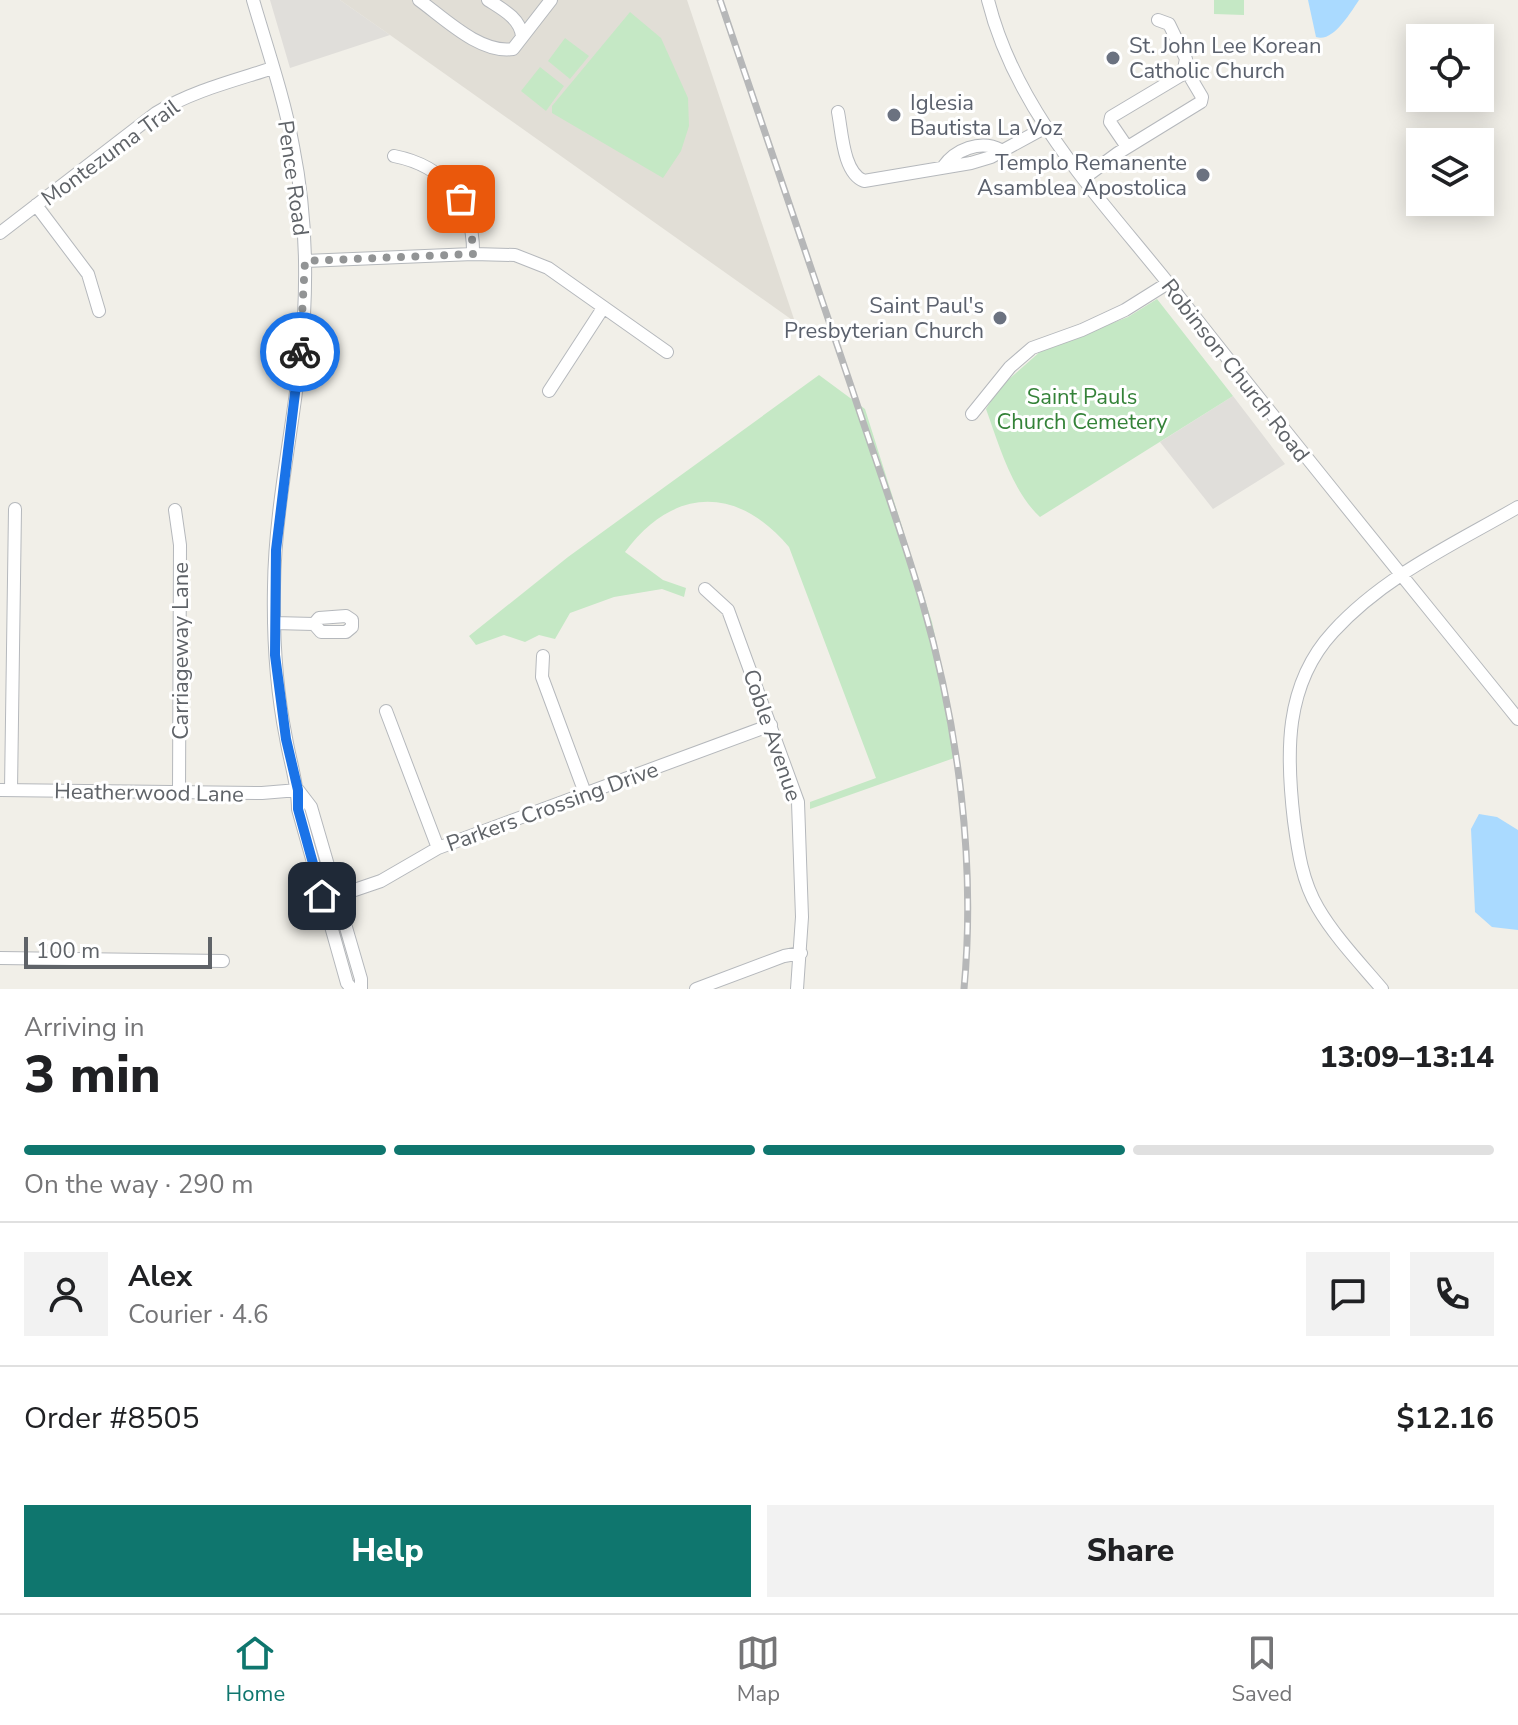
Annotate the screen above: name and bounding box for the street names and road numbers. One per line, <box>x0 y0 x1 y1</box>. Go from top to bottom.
street label: Montezuma Trail <box>35 92 186 213</box>
street label: Pence Road <box>270 119 316 238</box>
street label: Robinson Church Road <box>1154 273 1316 469</box>
street label: Carriageway Lane <box>166 562 196 740</box>
street label: Coble Avenue <box>735 665 809 805</box>
street label: Parkers Crossing Drive <box>442 755 663 859</box>
street label: Heatherwood Lane <box>54 776 244 810</box>

